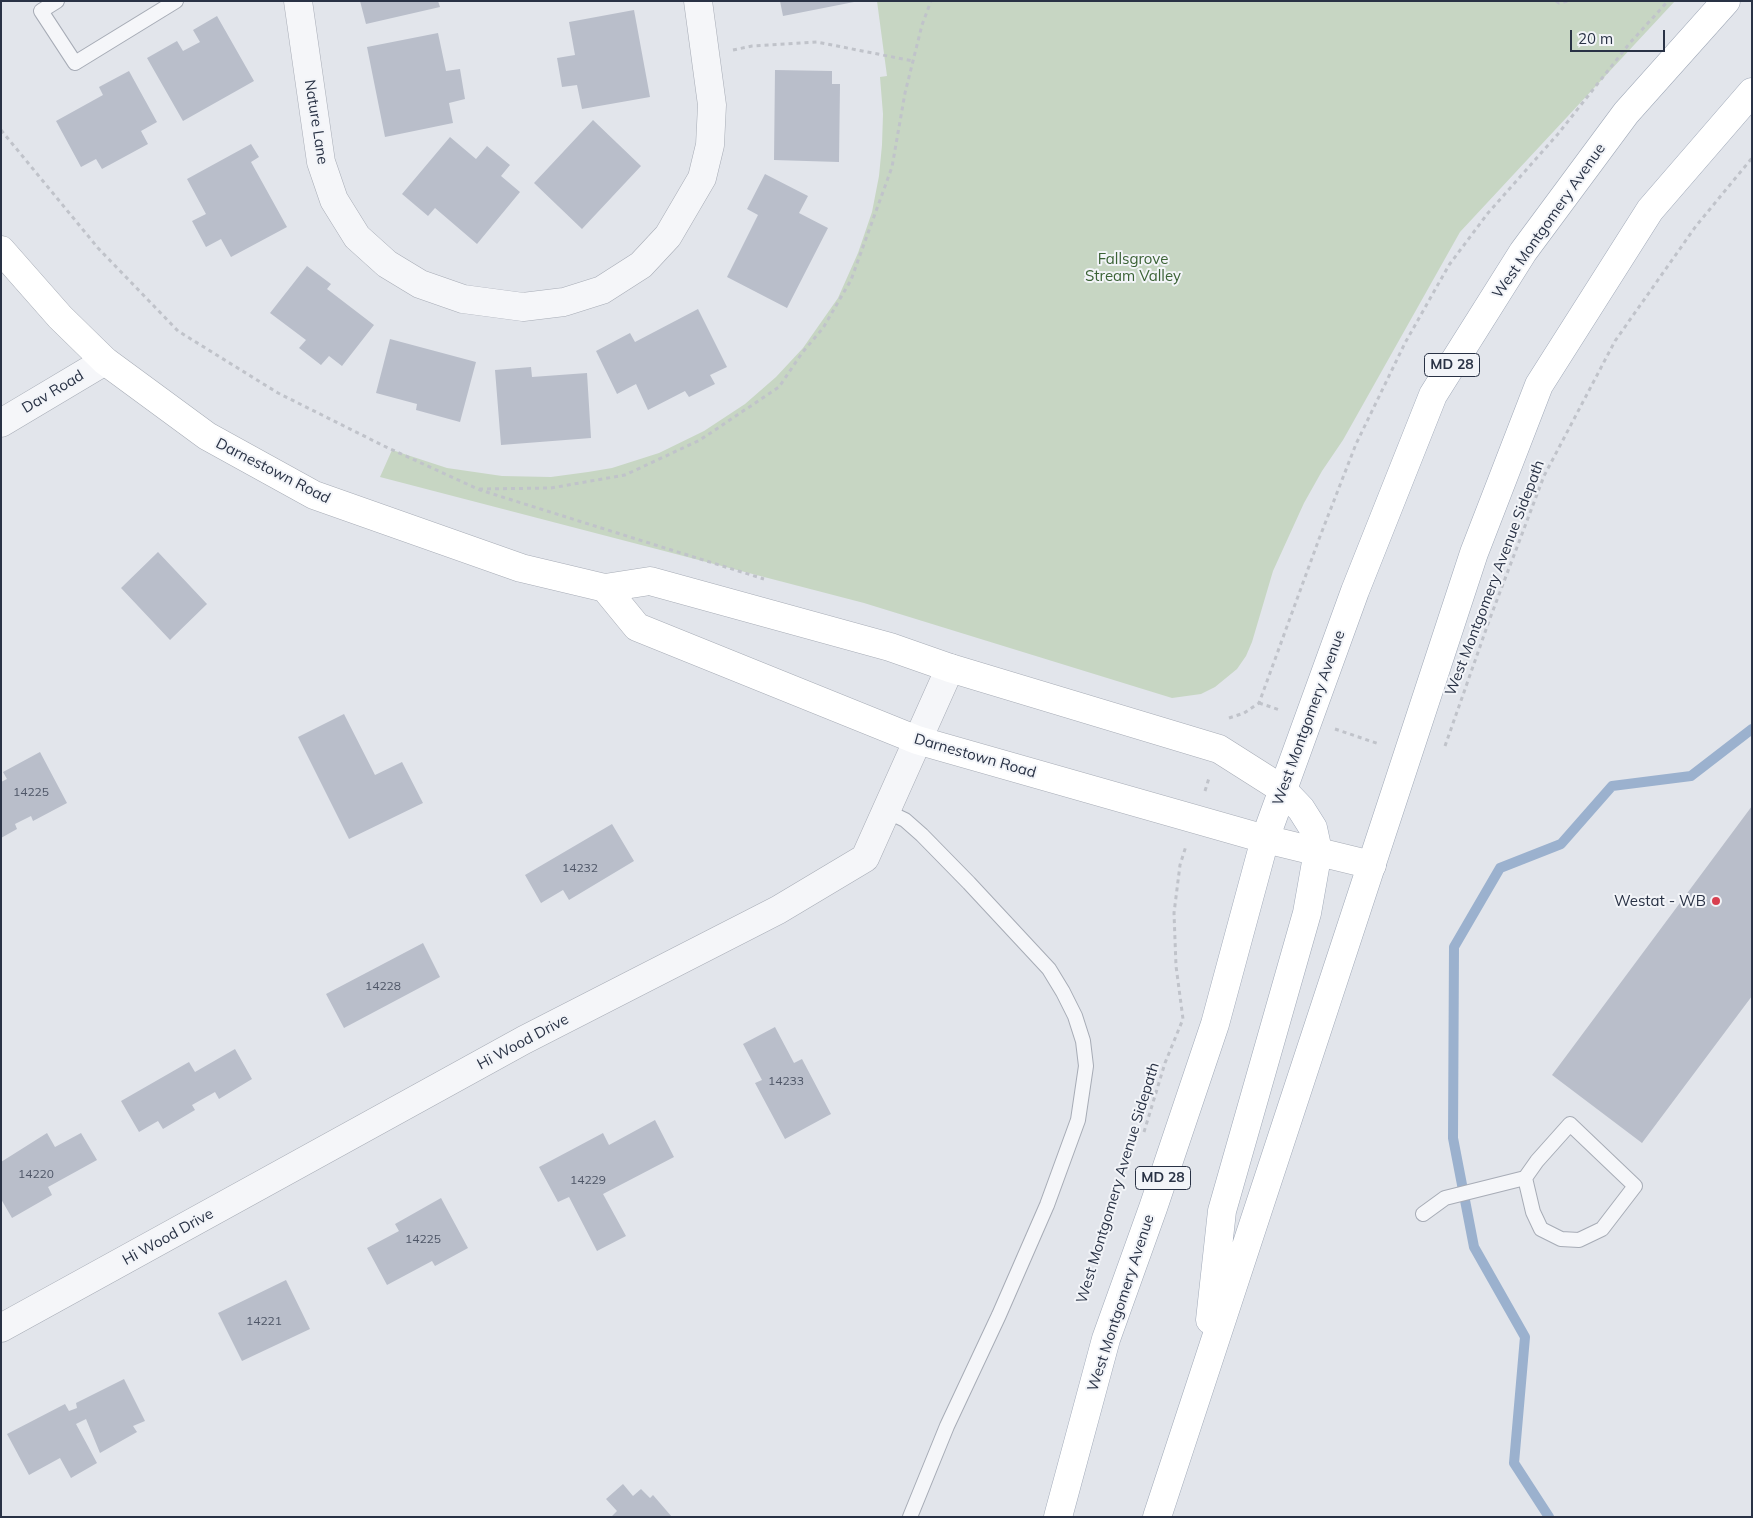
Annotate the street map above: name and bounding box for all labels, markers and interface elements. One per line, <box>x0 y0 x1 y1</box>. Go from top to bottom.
scale bar <box>1573 20 1668 52</box>
text: 20 m <box>1578 29 1613 48</box>
street label: Nature Lane <box>300 78 332 166</box>
street label: West Montgomery Avenue <box>1489 140 1609 302</box>
park label: Fallsgrove Stream Valley <box>1085 250 1181 285</box>
road number: MD 28 <box>1424 354 1480 376</box>
street label: Dav Road <box>19 367 87 417</box>
street label: Darnestown Road <box>213 434 333 508</box>
street label: West Montgomery Avenue Sidepath <box>1442 458 1548 698</box>
street label: West Montgomery Avenue <box>1269 628 1349 808</box>
street label: Darnestown Road <box>912 730 1038 782</box>
house number: 14225 <box>13 785 49 799</box>
house number: 14232 <box>562 861 598 875</box>
place label: Westat - WB <box>1614 892 1706 910</box>
marker: Westat - WB <box>1710 895 1722 907</box>
house number: 14228 <box>365 979 401 993</box>
street label: Hi Wood Drive <box>474 1010 572 1074</box>
street label: West Montgomery Avenue Sidepath <box>1073 1060 1163 1306</box>
house number: 14233 <box>768 1074 804 1088</box>
road number: MD 28 <box>1136 1166 1190 1190</box>
house number: 14220 <box>18 1167 54 1181</box>
house number: 14229 <box>570 1173 606 1187</box>
street label: Hi Wood Drive <box>119 1205 217 1269</box>
street label: West Montgomery Avenue <box>1084 1212 1158 1394</box>
house number: 14225 <box>405 1232 441 1246</box>
house number: 14221 <box>246 1314 282 1328</box>

